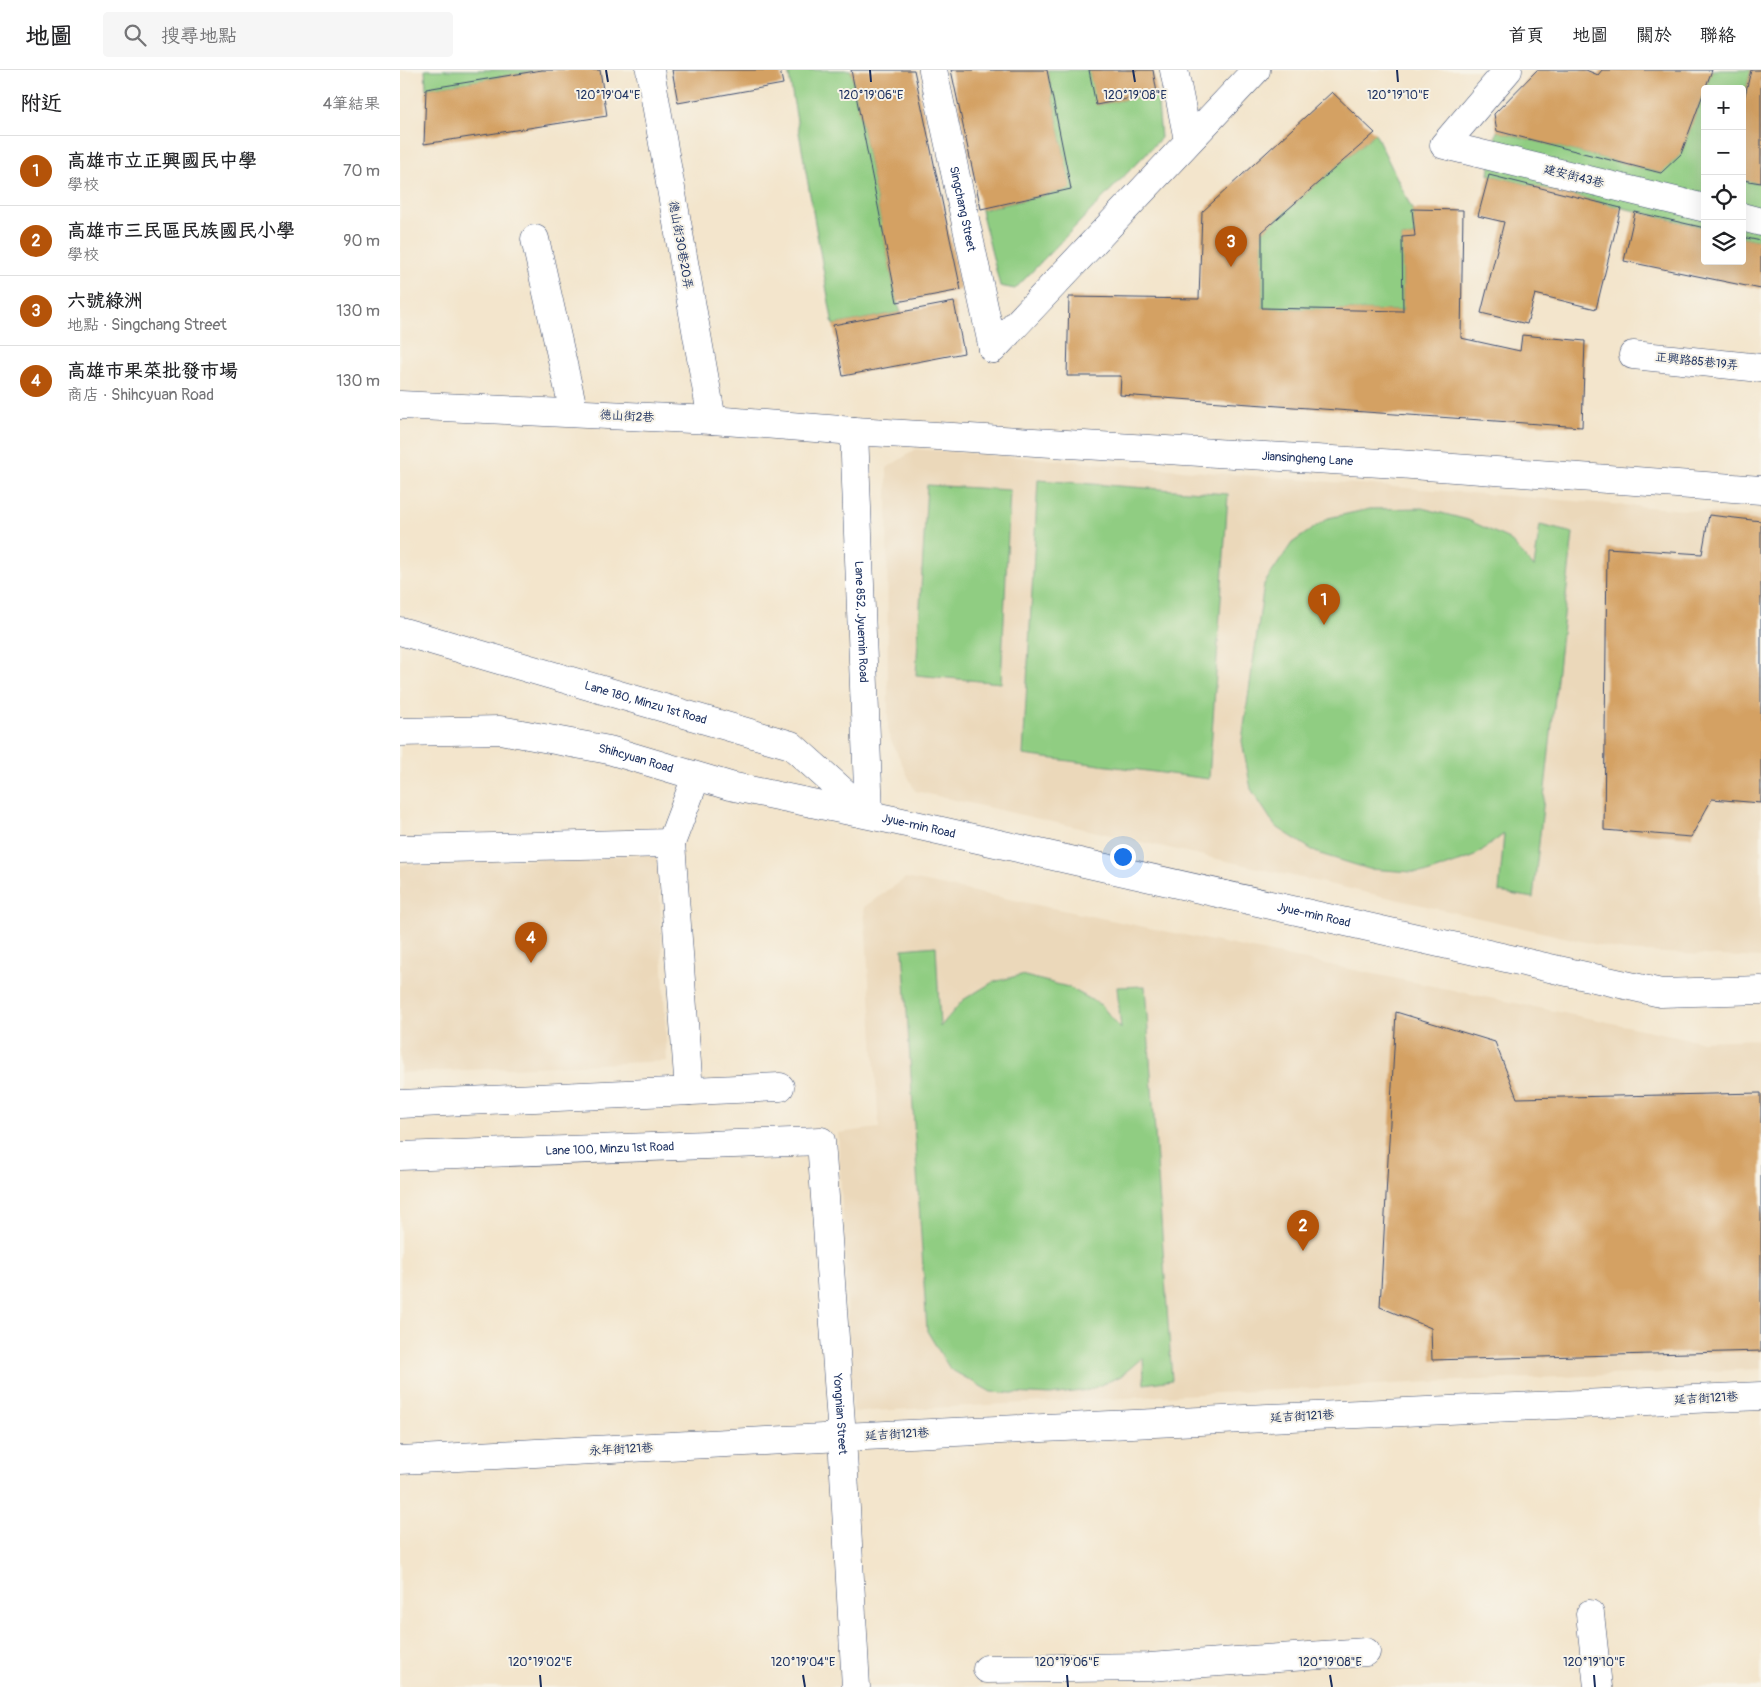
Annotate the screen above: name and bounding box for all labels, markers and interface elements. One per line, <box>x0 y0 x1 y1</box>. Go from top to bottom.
search box <box>103 12 453 57</box>
icon: search <box>121 21 149 49</box>
text: 地圖 <box>25 22 73 51</box>
text: 搜尋地點 <box>161 24 237 48</box>
text: 首頁 <box>1508 24 1544 47</box>
text: 地圖 <box>1572 24 1608 47</box>
text: 關於 <box>1636 24 1672 47</box>
text: 聯絡 <box>1700 24 1736 47</box>
map controls <box>1701 85 1746 265</box>
button: + <box>1701 85 1746 130</box>
text: 120°19'04"E <box>576 88 640 103</box>
text: 120°19'06"E <box>839 88 903 103</box>
text: 120°19'08"E <box>1103 88 1167 103</box>
text: 120°19'10"E <box>1367 88 1429 103</box>
text: 附近 <box>20 90 62 117</box>
text: 4筆結果 <box>323 94 380 114</box>
button: − <box>1701 130 1746 175</box>
text: 高雄市立正興國民中學 <box>67 149 257 173</box>
text: 1 <box>33 161 39 181</box>
text: 70 m <box>343 161 380 181</box>
street label: 建安街43巷 <box>1542 162 1606 191</box>
street label: Singchang Street <box>946 165 979 253</box>
text: 學校 <box>67 175 99 195</box>
button: locate <box>1701 175 1746 220</box>
street label: 德山街30巷20弄 <box>665 200 696 291</box>
text: 高雄市三民區民族國民小學 <box>67 219 295 243</box>
button: layers <box>1701 220 1746 265</box>
pin: 3 <box>1215 226 1247 267</box>
text: 2 <box>32 231 40 251</box>
text: 90 m <box>343 231 380 251</box>
text: 學校 <box>67 245 99 265</box>
text: 六號綠洲 <box>67 289 143 313</box>
text: 3 <box>32 301 40 321</box>
text: 130 m <box>336 301 380 321</box>
text: 地點 · Singchang Street <box>67 315 227 335</box>
street label: 正興路85巷19弄 <box>1655 350 1739 373</box>
text: 高雄市果菜批發市場 <box>67 359 238 383</box>
text: 4 <box>31 371 41 391</box>
text: 130 m <box>336 371 380 391</box>
text: 商店 · Shihcyuan Road <box>67 385 214 405</box>
street label: 德山街2巷 <box>599 408 655 425</box>
street label: Jiansingheng Lane <box>1261 449 1354 469</box>
street label: Lane 852, Jyuemin Road <box>851 561 871 683</box>
pin: 1 <box>1308 584 1340 625</box>
street label: Lane 180, Minzu 1st Road <box>583 678 709 728</box>
street label: Shihcyuan Road <box>597 741 675 777</box>
street label: Jyue-min Road <box>881 811 957 842</box>
your location <box>1110 844 1136 870</box>
street label: Jyue-min Road <box>1276 900 1352 931</box>
pin: 4 <box>515 922 547 963</box>
street label: Lane 100, Minzu 1st Road <box>545 1139 675 1159</box>
pin: 2 <box>1287 1210 1319 1251</box>
street label: Yongnian Street <box>829 1372 850 1455</box>
street label: 延吉街121巷 <box>1674 1389 1738 1408</box>
street label: 延吉街121巷 <box>1270 1407 1334 1426</box>
street label: 延吉街121巷 <box>865 1425 929 1444</box>
street label: 永年街121巷 <box>589 1440 653 1459</box>
text: 120°19'02"E <box>508 1655 572 1670</box>
text: 120°19'04"E <box>771 1655 835 1670</box>
text: 120°19'06"E <box>1035 1655 1099 1670</box>
text: 120°19'08"E <box>1298 1655 1362 1670</box>
text: 120°19'10"E <box>1563 1655 1625 1670</box>

